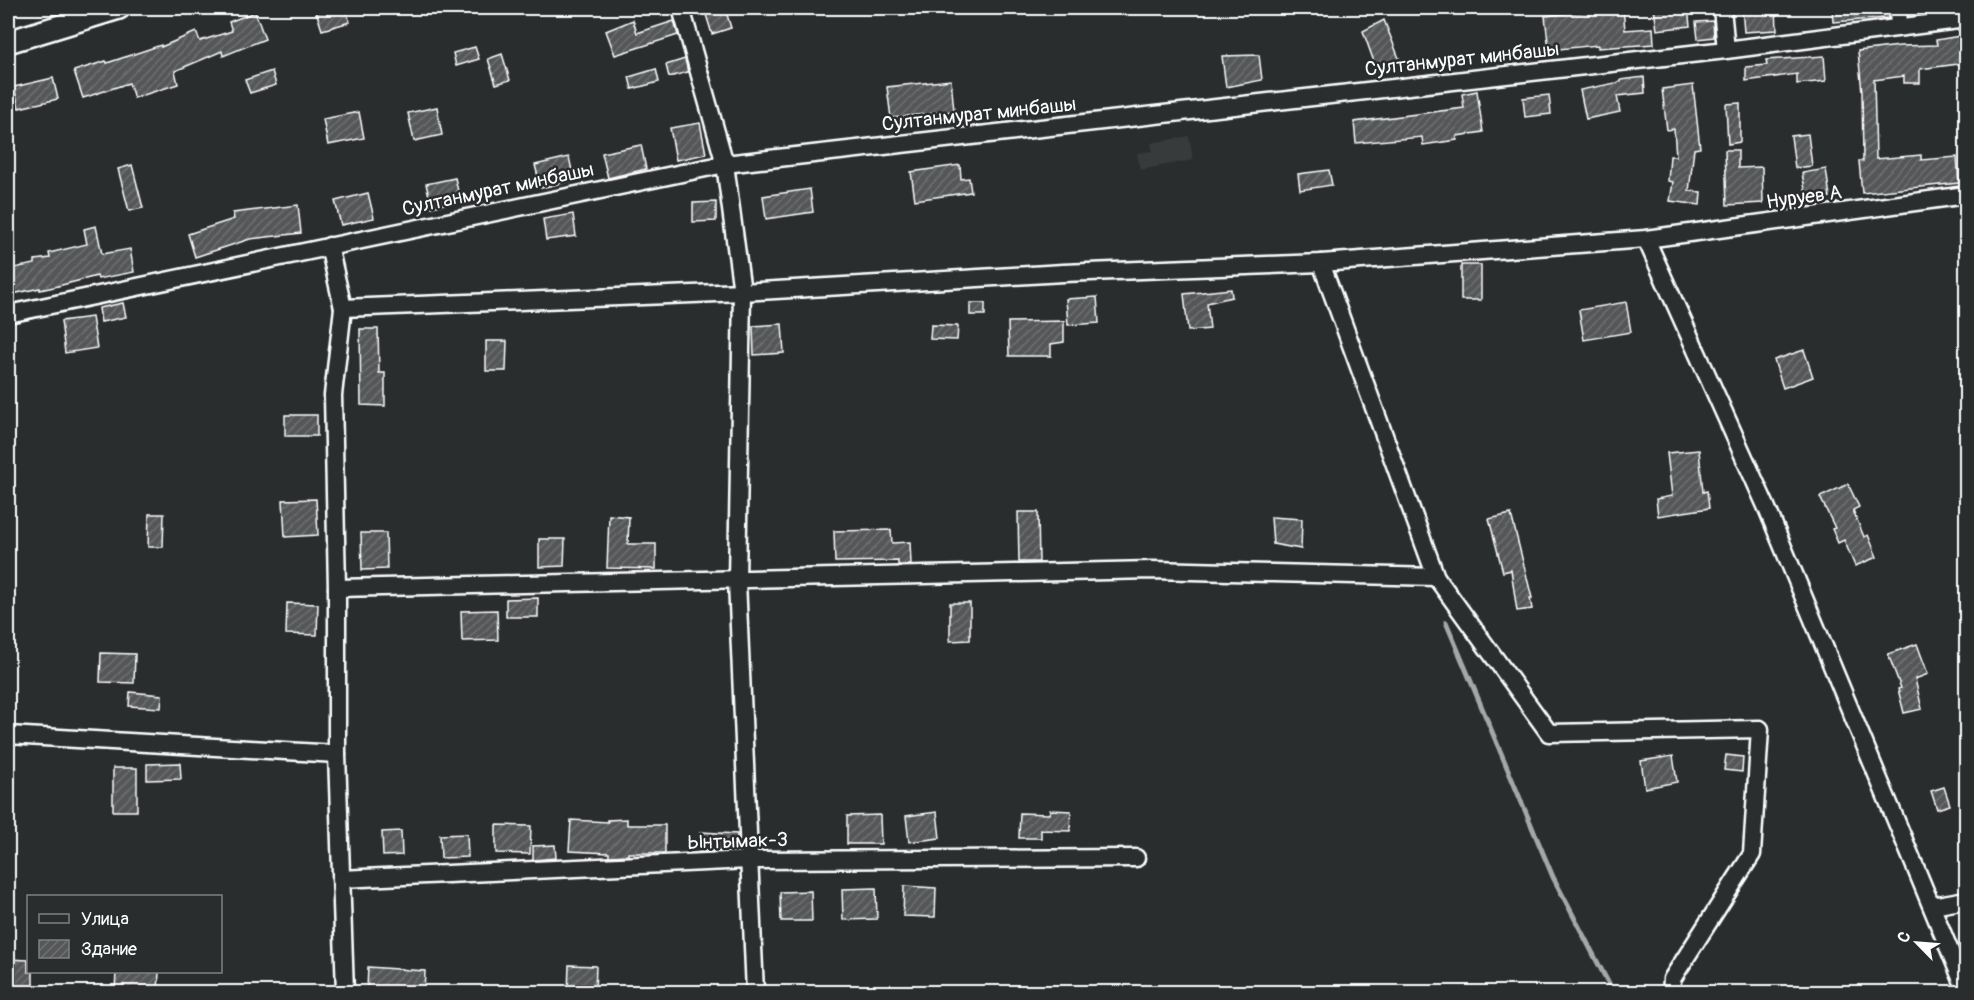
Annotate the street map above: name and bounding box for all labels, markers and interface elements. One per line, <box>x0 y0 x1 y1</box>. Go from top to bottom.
street label: Султанмурат минбашы <box>1364 36 1560 82</box>
street label: Султанмурат минбашы <box>881 91 1077 137</box>
street label: Султанмурат минбашы <box>400 156 596 222</box>
street label: Нуруев А <box>1765 179 1843 215</box>
street label: Ынтымак-3 <box>688 827 788 855</box>
legend <box>27 895 222 973</box>
text: Улица <box>81 908 129 931</box>
north arrow <box>1887 913 1947 973</box>
text: С <box>1893 928 1916 946</box>
text: Здание <box>81 938 137 961</box>

